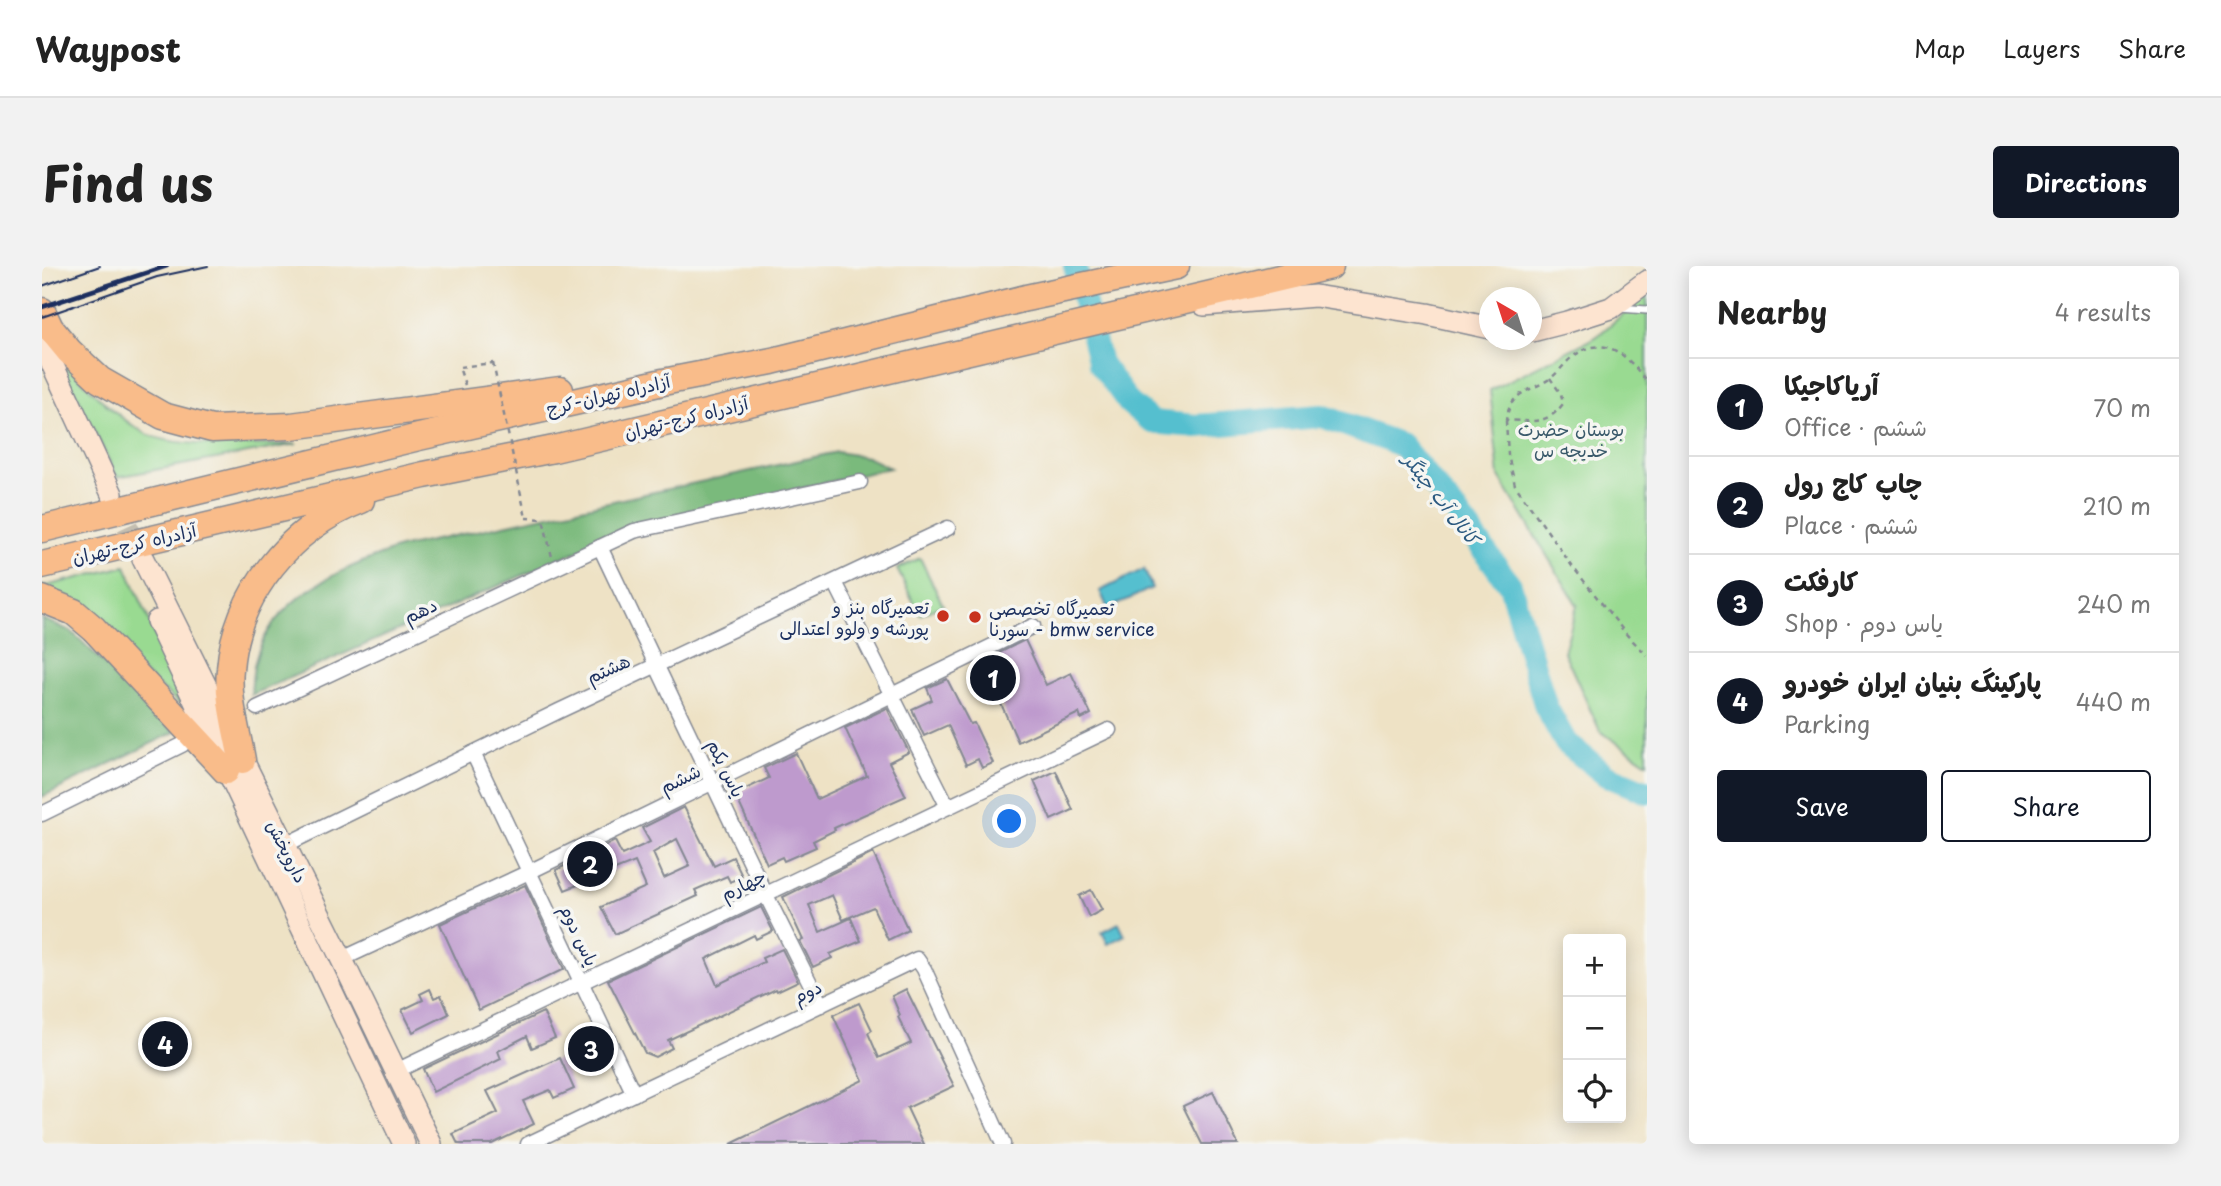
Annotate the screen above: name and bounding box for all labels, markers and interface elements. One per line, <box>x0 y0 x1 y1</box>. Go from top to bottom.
text: Waypost <box>35 23 181 73</box>
text: Map <box>1914 30 1965 66</box>
text: Layers <box>2003 30 2080 66</box>
text: Share <box>2118 30 2186 66</box>
text: Find us <box>42 145 213 219</box>
button: Directions <box>1993 146 2179 218</box>
north arrow <box>1479 287 1542 350</box>
text: Nearby <box>1717 289 1827 334</box>
text: 4 results <box>2055 294 2151 329</box>
text: آریاکاجیکا <box>1784 365 1879 404</box>
street label: آزادراه تهران-کرج <box>543 366 674 421</box>
street label: آزادراه کرج-تهران <box>621 388 752 445</box>
text: 1 <box>1735 390 1746 425</box>
text: 70 m <box>2093 390 2151 425</box>
text: Office · ششم <box>1784 409 1927 444</box>
park label: بوستان حضرت خدیجه س <box>1518 415 1624 463</box>
water label: کانال آب چیتگر <box>1396 445 1489 553</box>
text: چاپ کاج رول <box>1784 463 1922 502</box>
text: 2 <box>1732 488 1748 523</box>
text: 210 m <box>2083 488 2151 523</box>
text: Place · ششم <box>1784 507 1918 542</box>
street label: آزادراه کرج-تهران <box>69 515 200 570</box>
text: کارفکت <box>1784 561 1858 600</box>
text: 3 <box>1732 586 1748 621</box>
text: 240 m <box>2077 586 2151 621</box>
street label: دهم <box>399 591 442 631</box>
place label: تعمیرگاه بنز و پورشه و ولوو اعتدالی <box>779 593 930 641</box>
place label: تعمیرگاه تخصصی سورنا - bmw service <box>989 594 1155 642</box>
text: Shop · یاس دوم <box>1784 605 1943 640</box>
marker: تعمیرگاه بنز و پورشه و ولوو اعتدالی <box>935 608 951 624</box>
marker: تعمیرگاه تخصصی سورنا - bmw service <box>967 609 983 625</box>
street label: هشتم <box>582 646 635 691</box>
pin: 1 <box>970 652 1016 704</box>
text: پارکینگ بنیان ایران خودرو <box>1784 662 2041 701</box>
text: 4 <box>1732 684 1748 719</box>
text: 440 m <box>2076 684 2151 719</box>
text: Parking <box>1784 706 1870 741</box>
street label: یاس یکم <box>700 734 753 803</box>
street label: ششم <box>655 757 706 801</box>
button: Save <box>1717 770 1927 842</box>
button: Share <box>1941 770 2151 842</box>
your location <box>992 804 1026 838</box>
street label: داروپخش <box>261 815 315 887</box>
pin: 2 <box>567 838 613 890</box>
street label: چهارم <box>716 861 771 908</box>
street label: یاس دوم <box>552 900 606 971</box>
map controls <box>1563 934 1626 1123</box>
button: + <box>1563 934 1626 997</box>
street label: دوم <box>788 972 827 1011</box>
button: − <box>1563 997 1626 1060</box>
pin: 4 <box>142 1018 188 1070</box>
pin: 3 <box>568 1023 614 1075</box>
button: locate <box>1563 1060 1626 1123</box>

